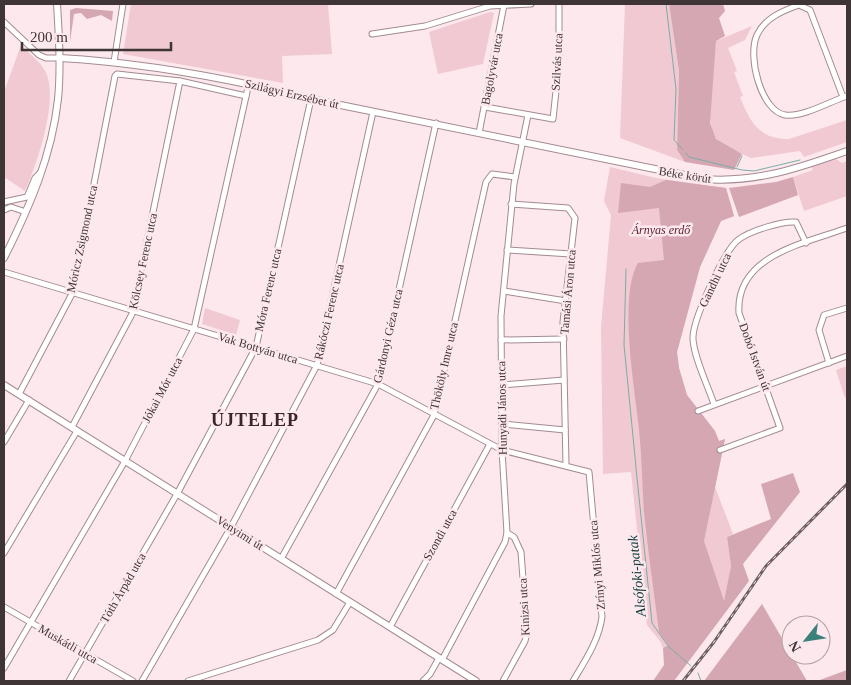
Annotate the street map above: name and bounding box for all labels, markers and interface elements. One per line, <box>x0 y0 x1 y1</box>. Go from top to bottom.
scale bar <box>22 20 171 52</box>
text: 200 m <box>30 29 68 45</box>
street label: Bagolyvár utca <box>478 31 506 106</box>
street label: Szilvás utca <box>549 32 566 91</box>
street label: Szilágyi Erzsébet út <box>244 76 341 112</box>
street label: Béke körút <box>658 164 713 186</box>
street label: Móricz Zsigmond utca <box>64 183 100 294</box>
street label: Kölcsey Ferenc utca <box>126 211 160 310</box>
park label: Árnyas erdő <box>631 223 691 237</box>
street label: Móra Ferenc utca <box>252 247 284 333</box>
street label: Tamási Áron utca <box>557 248 579 335</box>
street label: Gandhi utca <box>696 250 734 309</box>
street label: Rákóczi Ferenc utca <box>311 262 347 361</box>
street label: Gárdonyi Géza utca <box>370 287 406 384</box>
street label: Thököly Imre utca <box>427 320 461 411</box>
street label: Dobó István út <box>736 321 774 394</box>
street label: Vak Bottyán utca <box>216 329 300 367</box>
street label: Jókai Mór utca <box>139 354 185 425</box>
street label: Hunyadi János utca <box>494 360 510 455</box>
district label: ÚJTELEP <box>211 409 299 430</box>
street label: Szondi utca <box>420 506 460 563</box>
street label: Venyimi út <box>214 513 267 553</box>
street label: Zrínyi Miklós utca <box>586 519 608 610</box>
water label: Alsófoki-patak <box>625 534 649 618</box>
street label: Tóth Árpád utca <box>97 550 149 626</box>
street label: Kinizsi utca <box>515 577 532 636</box>
north arrow <box>781 615 831 665</box>
street label: Muskátli utca <box>36 622 101 667</box>
text: N <box>786 638 804 654</box>

